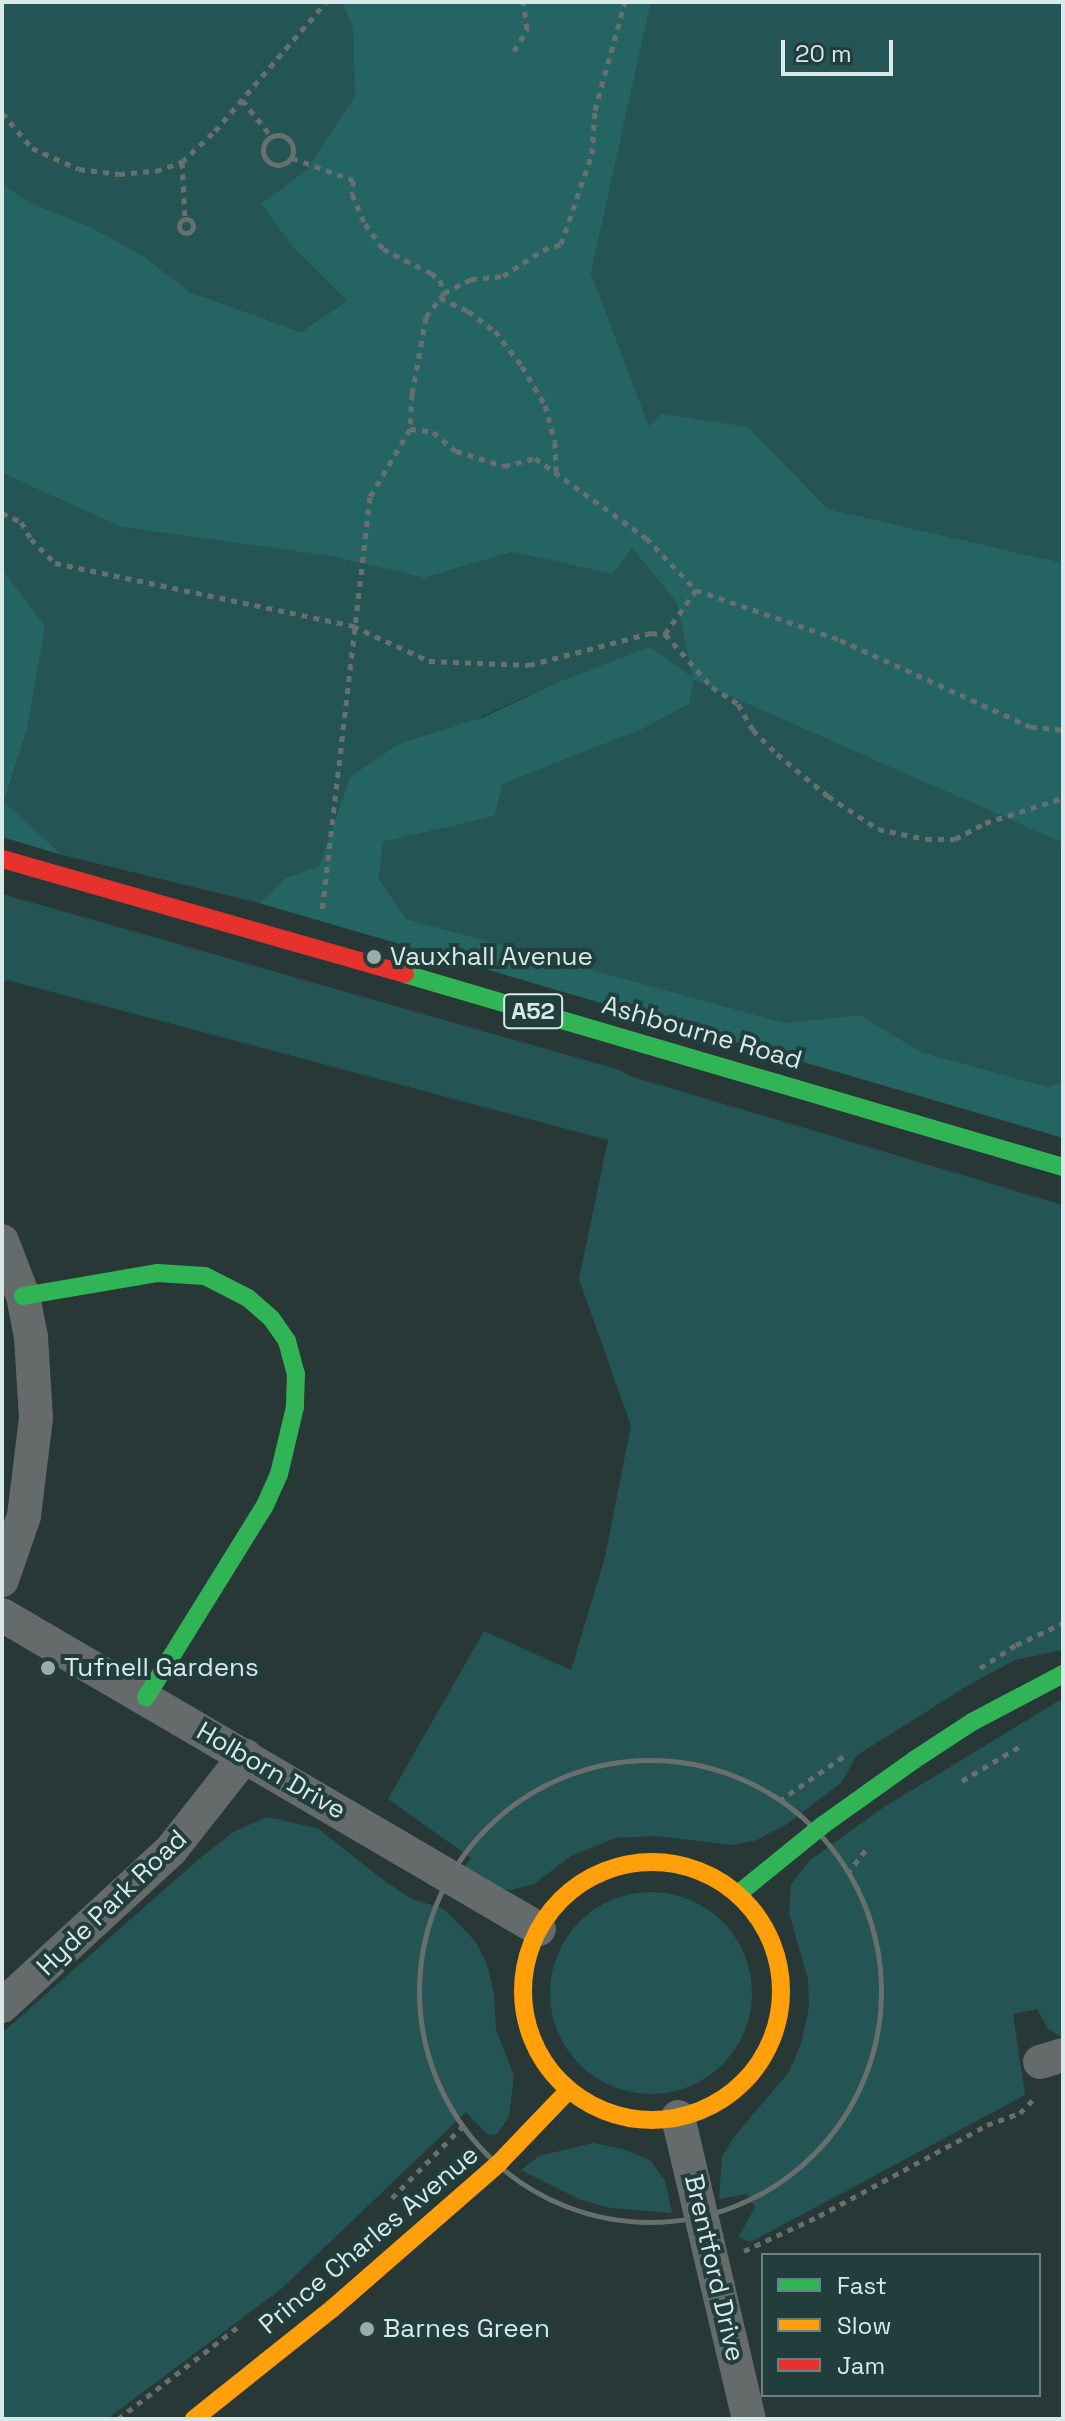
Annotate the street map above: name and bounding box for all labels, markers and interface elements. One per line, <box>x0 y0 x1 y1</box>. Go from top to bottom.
scale bar <box>785 24 897 74</box>
text: 20 m <box>795 38 852 69</box>
place label: Vauxhall Avenue <box>390 941 593 973</box>
marker: Vauxhall Avenue <box>365 948 383 966</box>
street label: Ashbourne Road <box>599 990 805 1076</box>
road number: A52 <box>503 991 563 1031</box>
place label: Tufnell Gardens <box>64 1652 259 1684</box>
marker: Tufnell Gardens <box>39 1659 57 1677</box>
street label: Holborn Drive <box>191 1716 351 1826</box>
street label: Hyde Park Road <box>31 1824 193 1982</box>
street label: Prince Charles Avenue <box>253 2139 485 2341</box>
street label: Brentford Drive <box>677 2172 751 2364</box>
legend <box>761 2253 1041 2397</box>
text: Fast <box>837 2270 887 2301</box>
text: Slow <box>837 2310 891 2341</box>
place label: Barnes Green <box>383 2313 550 2345</box>
marker: Barnes Green <box>358 2320 376 2338</box>
text: Jam <box>837 2350 885 2381</box>

